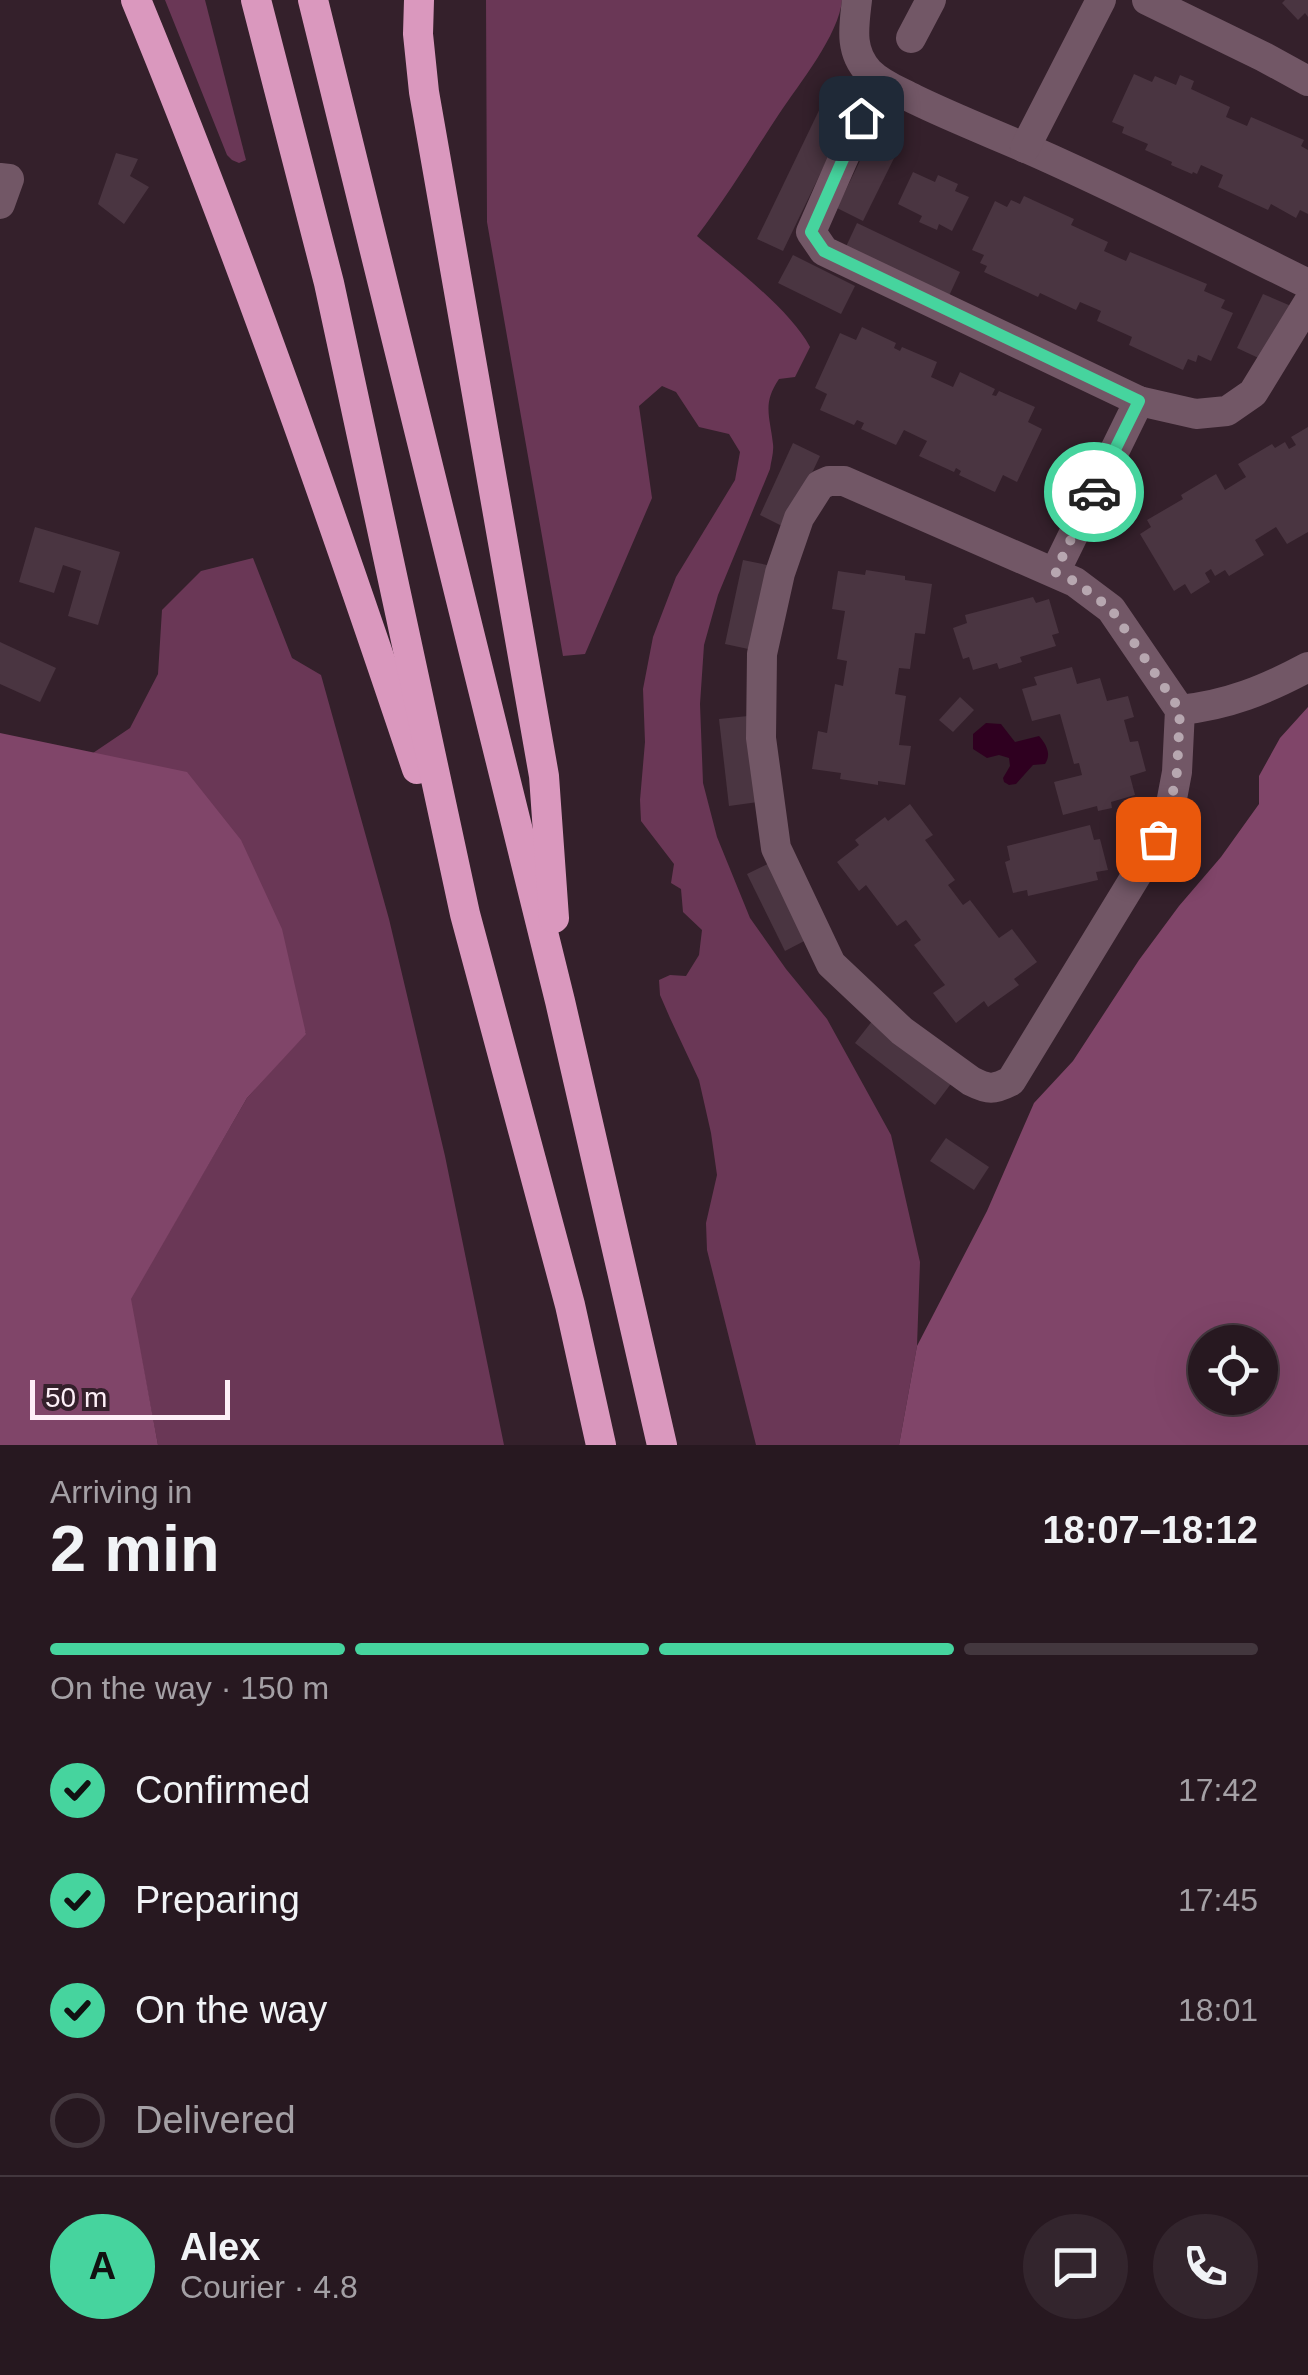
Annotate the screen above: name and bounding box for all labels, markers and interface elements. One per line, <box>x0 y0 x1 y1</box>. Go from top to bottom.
pin <box>819 76 904 161</box>
icon: home <box>834 91 889 146</box>
courier <box>1044 442 1144 542</box>
icon: car <box>1067 465 1122 520</box>
pin <box>1116 797 1201 882</box>
icon: bag <box>1131 812 1186 867</box>
map controls <box>1188 1325 1278 1415</box>
button: locate <box>1188 1325 1278 1415</box>
scale bar <box>30 1375 230 1420</box>
text: 50 m <box>45 1382 107 1413</box>
text: Arriving in <box>50 1474 192 1510</box>
text: 18:07–18:12 <box>1042 1509 1258 1551</box>
text: 2 min <box>50 1512 220 1585</box>
text: On the way · 150 m <box>50 1670 329 1706</box>
icon: check <box>50 1763 105 1818</box>
text: Confirmed <box>135 1769 310 1811</box>
text: 17:42 <box>1178 1772 1258 1808</box>
icon: check <box>50 1873 105 1928</box>
text: Preparing <box>135 1879 300 1921</box>
text: 17:45 <box>1178 1882 1258 1918</box>
icon: check <box>50 1983 105 2038</box>
text: On the way <box>135 1989 327 2031</box>
text: 18:01 <box>1178 1992 1258 2028</box>
text: Delivered <box>135 2099 296 2141</box>
button: chat <box>1023 2214 1128 2319</box>
button: phone <box>1153 2214 1258 2319</box>
text: Alex <box>180 2226 260 2268</box>
text: A <box>89 2245 116 2287</box>
text: Courier · 4.8 <box>180 2269 358 2305</box>

